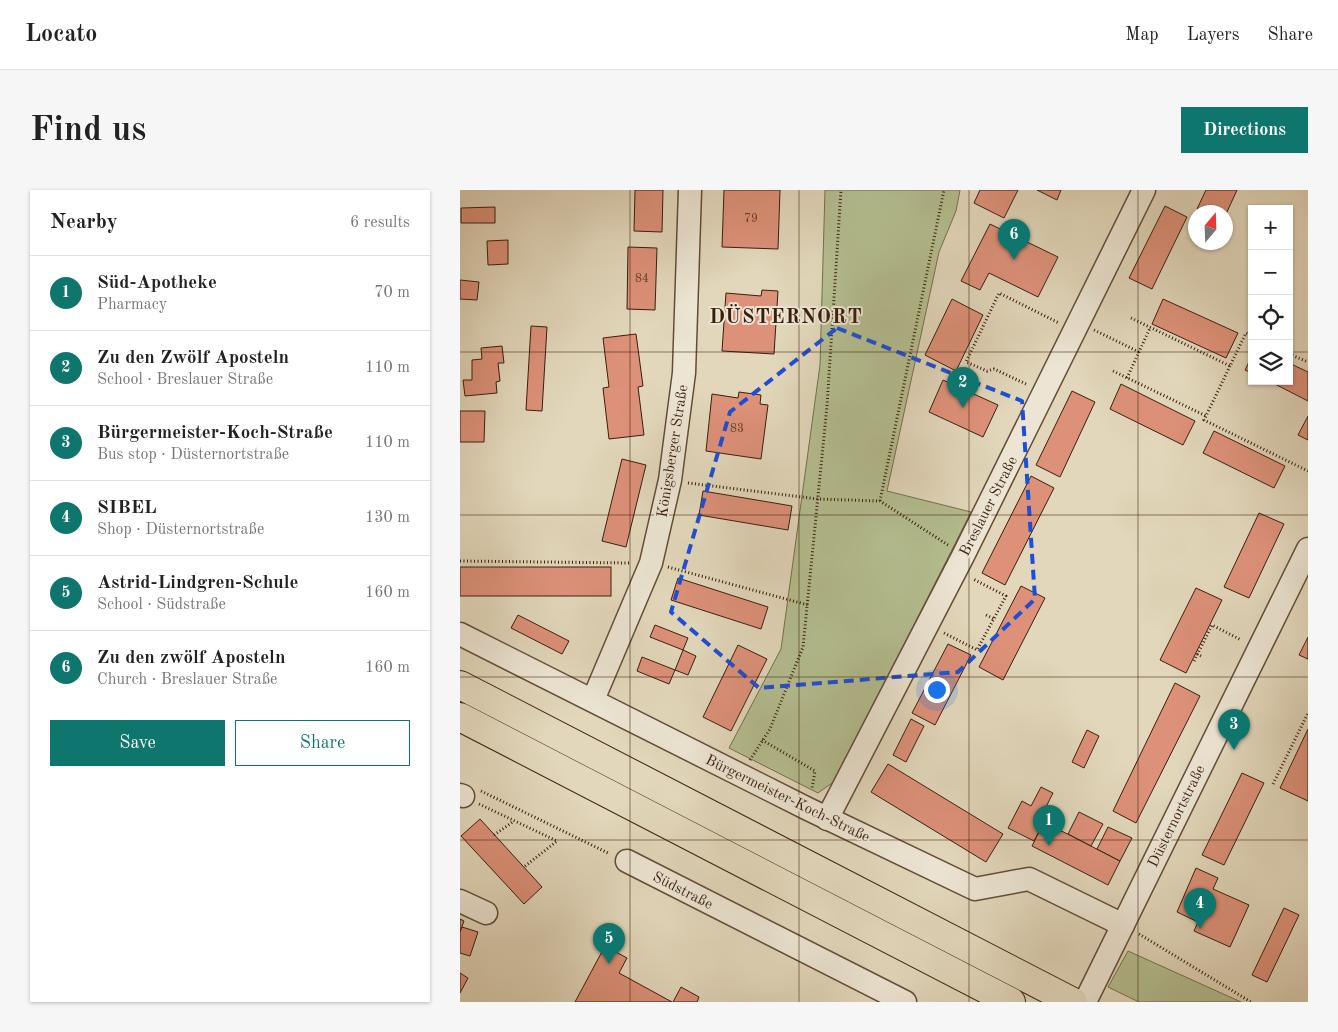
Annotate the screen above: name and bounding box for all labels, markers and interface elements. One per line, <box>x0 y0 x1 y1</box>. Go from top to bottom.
text: Locato <box>25 23 97 47</box>
text: Map <box>1125 26 1159 44</box>
text: Layers <box>1187 26 1239 44</box>
text: Share <box>1267 26 1313 44</box>
button: Directions <box>1181 107 1308 153</box>
text: Find us <box>30 113 146 148</box>
north arrow <box>1188 205 1233 250</box>
map controls <box>1248 205 1293 385</box>
button: + <box>1248 205 1293 250</box>
text: Nearby <box>50 212 118 233</box>
house number: 79 <box>744 213 758 225</box>
text: 6 results <box>350 215 410 231</box>
pin: 6 <box>998 219 1030 260</box>
button: − <box>1248 250 1293 295</box>
house number: 84 <box>635 273 649 285</box>
text: Süd-Apotheke <box>97 274 217 293</box>
text: 1 <box>61 285 71 301</box>
text: 70 m <box>374 285 410 301</box>
button: locate <box>1248 295 1293 340</box>
text: Pharmacy <box>97 297 167 313</box>
district label: DÜSTERNORT <box>709 304 863 328</box>
button: layers <box>1248 340 1293 385</box>
text: Zu den Zwölf Aposteln <box>97 349 289 368</box>
text: 2 <box>61 360 71 376</box>
text: 110 m <box>365 360 410 376</box>
pin: 2 <box>947 367 979 408</box>
text: School · Breslauer Straße <box>97 372 273 388</box>
street label: Königsberger Straße <box>656 384 691 519</box>
house number: 83 <box>730 423 744 435</box>
text: Bürgermeister-Koch-Straße <box>97 424 333 443</box>
text: 3 <box>61 435 71 451</box>
text: 110 m <box>365 435 410 451</box>
text: Bus stop · Düsternortstraße <box>97 447 289 463</box>
street label: Breslauer Straße <box>958 454 1021 559</box>
text: SIBEL <box>97 499 156 518</box>
text: 4 <box>61 510 71 526</box>
text: 130 m <box>365 510 410 526</box>
text: Shop · Düsternortstraße <box>97 522 264 538</box>
text: Astrid-Lindgren-Schule <box>97 574 299 593</box>
text: 5 <box>61 585 71 601</box>
text: 160 m <box>365 585 410 601</box>
text: School · Südstraße <box>97 597 226 613</box>
text: Zu den zwölf Aposteln <box>97 649 286 668</box>
text: 6 <box>61 660 71 676</box>
text: 160 m <box>365 660 410 676</box>
text: Church · Breslauer Straße <box>97 672 277 688</box>
your location <box>924 677 950 703</box>
pin: 3 <box>1218 709 1250 750</box>
button: Save <box>50 720 225 766</box>
button: Share <box>235 720 410 766</box>
street label: Bürgermeister-Koch-Straße <box>703 753 872 846</box>
street label: Düsternortstraße <box>1146 763 1209 870</box>
pin: 1 <box>1033 805 1065 846</box>
street label: Südstraße <box>650 870 715 913</box>
pin: 4 <box>1184 888 1216 929</box>
pin: 5 <box>593 923 625 964</box>

